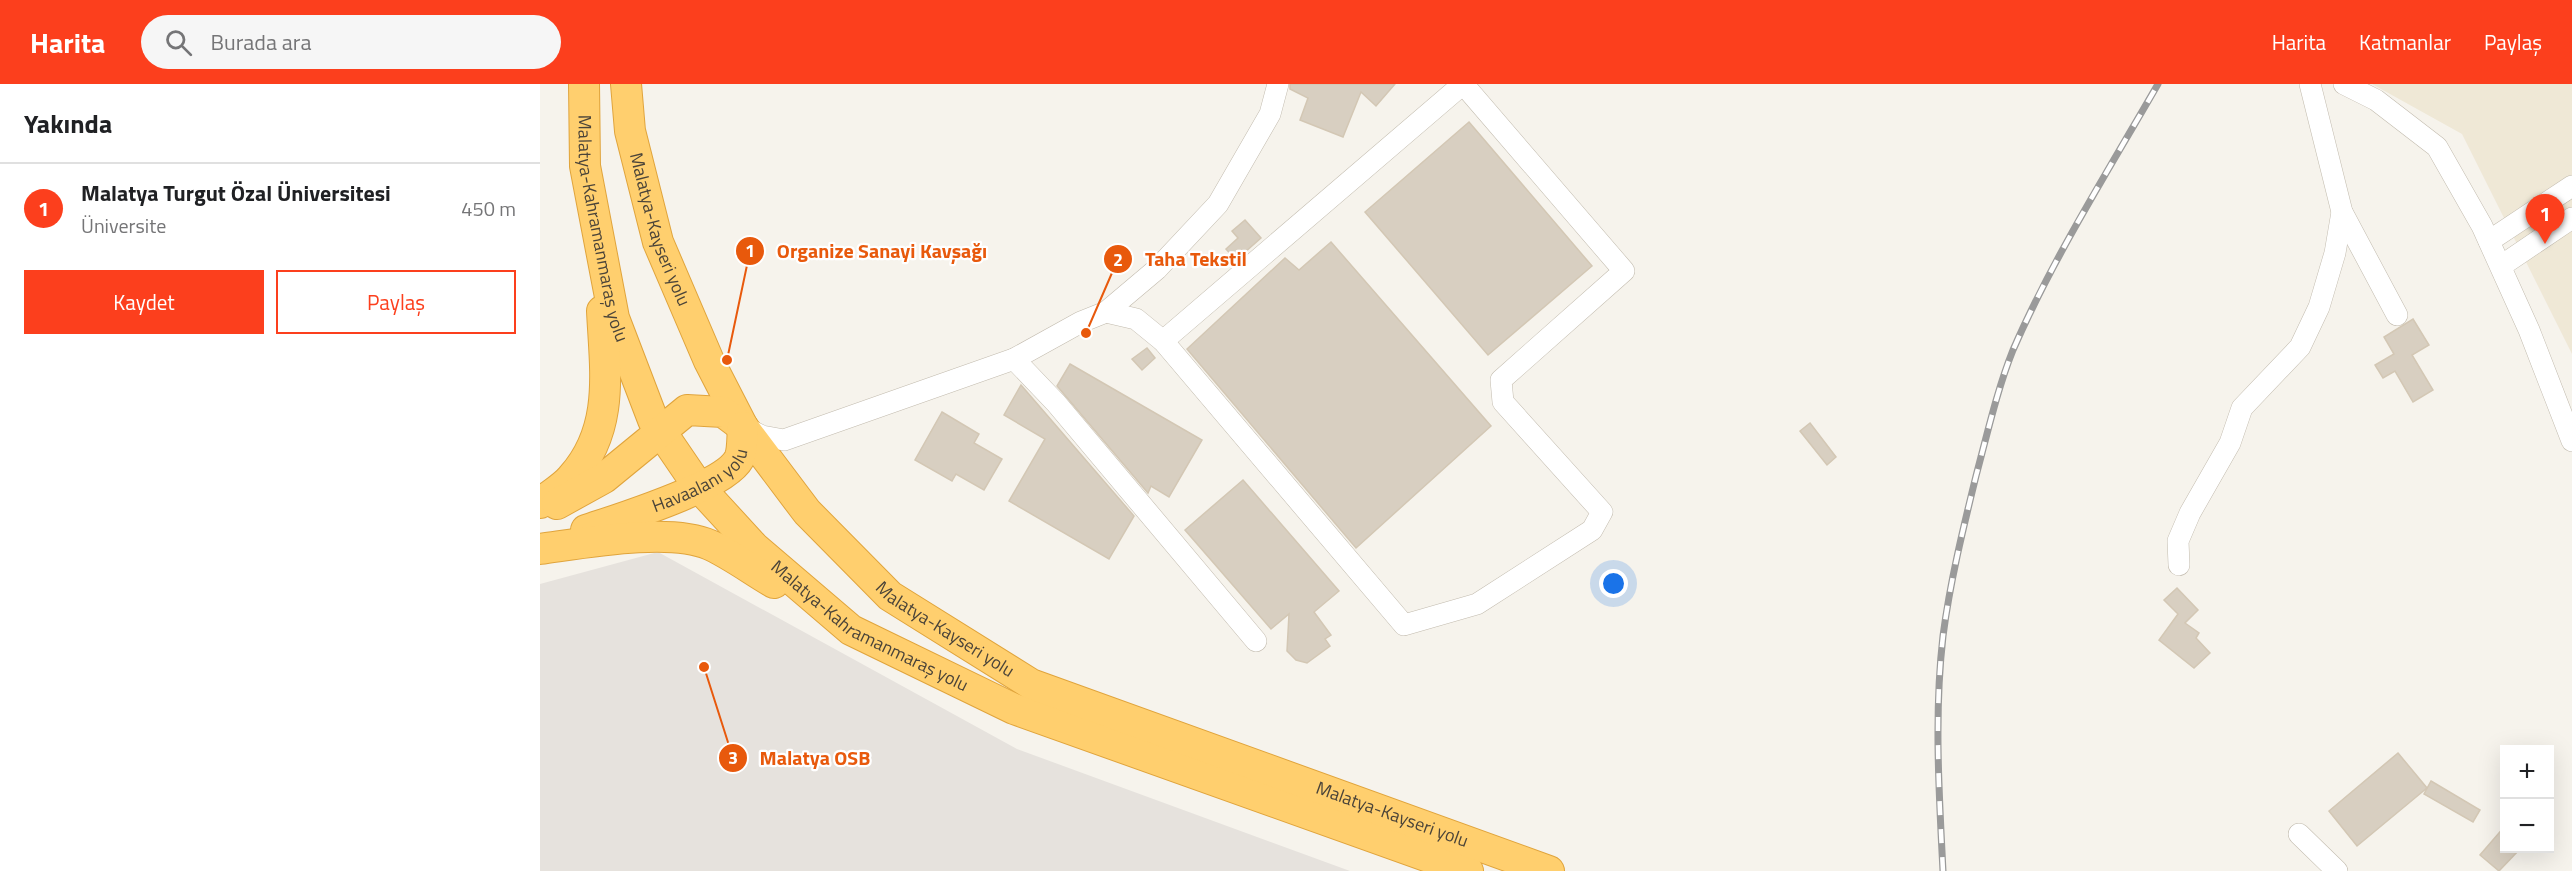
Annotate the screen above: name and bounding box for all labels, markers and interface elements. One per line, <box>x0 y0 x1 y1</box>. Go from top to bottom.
search box <box>141 15 561 69</box>
text: Harita <box>30 21 105 64</box>
text: Burada ara <box>210 25 311 59</box>
icon: search <box>162 26 195 59</box>
text: Harita <box>2272 26 2326 58</box>
text: Katmanlar <box>2359 26 2451 58</box>
text: Paylaş <box>2484 26 2542 58</box>
text: Yakında <box>24 104 112 143</box>
street label: Malatya-Kahramanmaraş yolu <box>571 115 636 346</box>
street label: Malatya-Kayseri yolu <box>623 150 698 310</box>
text: Malatya Turgut Özal Üniversitesi <box>81 176 391 210</box>
text: 1 <box>38 193 49 224</box>
text: 450 m <box>461 193 516 224</box>
pin: 1 <box>2526 194 2564 244</box>
text: Üniversite <box>81 210 166 241</box>
callout: Organize Sanayi Kavşağı <box>735 232 999 270</box>
text: Organize Sanayi Kavşağı <box>777 235 987 266</box>
text: 1 <box>745 237 755 264</box>
callout: Taha Tekstil <box>1103 240 1259 278</box>
text: Taha Tekstil <box>1145 243 1247 274</box>
text: 2 <box>1113 246 1123 273</box>
button: Kaydet <box>24 270 264 334</box>
button: Paylaş <box>276 270 516 334</box>
street label: Havaalanı yolu <box>648 446 755 519</box>
street label: Malatya-Kahramanmaraş yolu <box>765 553 973 698</box>
your location <box>1599 569 1628 598</box>
street label: Malatya-Kayseri yolu <box>869 575 1020 683</box>
callout: Malatya OSB <box>718 739 883 777</box>
text: Malatya OSB <box>760 742 870 773</box>
text: 3 <box>728 744 738 771</box>
map controls <box>2500 745 2554 853</box>
button: + <box>2500 745 2554 799</box>
street label: Malatya-Kayseri yolu <box>1312 774 1472 854</box>
button: − <box>2500 799 2554 853</box>

